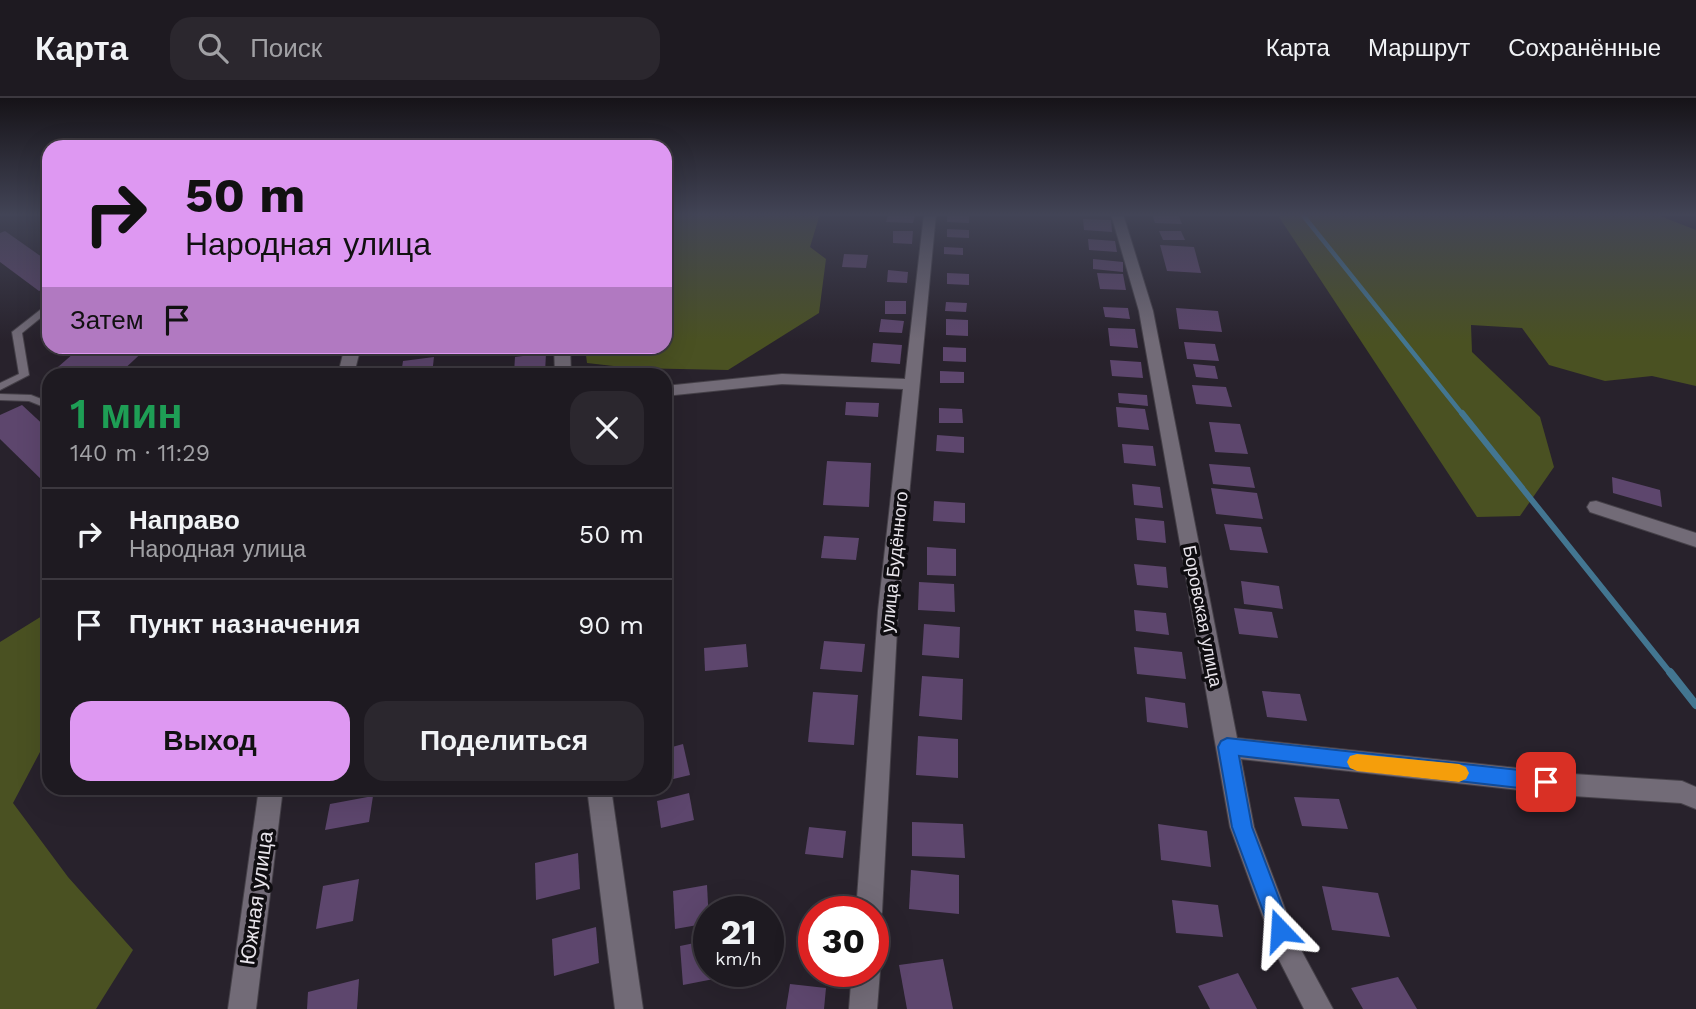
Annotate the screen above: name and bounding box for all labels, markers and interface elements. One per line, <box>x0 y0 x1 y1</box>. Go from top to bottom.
search box <box>170 17 660 80</box>
text: Карта <box>35 29 128 68</box>
icon: search <box>194 29 232 67</box>
text: Поиск <box>250 33 322 63</box>
text: Карта <box>1266 34 1330 62</box>
text: Маршрут <box>1368 34 1470 62</box>
text: Сохранённые <box>1508 34 1661 62</box>
text: 50 m <box>185 166 305 224</box>
icon: right <box>70 168 161 259</box>
text: Народная улица <box>185 225 431 263</box>
icon: arrive <box>158 301 196 339</box>
text: Затем <box>70 305 144 335</box>
text: 1 мин <box>70 389 183 438</box>
button: close <box>570 391 644 465</box>
text: 140 m · 11:29 <box>70 440 210 467</box>
street label: улица Будённого <box>876 490 912 634</box>
text: Направо <box>129 505 240 535</box>
icon: right <box>70 515 108 553</box>
text: 50 m <box>579 519 644 549</box>
text: Народная улица <box>129 536 306 563</box>
street label: Боровская улица <box>1179 543 1227 690</box>
icon: arrive <box>70 606 108 644</box>
text: Пункт назначения <box>129 609 360 639</box>
text: 90 m <box>578 610 644 640</box>
button: Выход <box>70 701 350 781</box>
button: Поделиться <box>364 701 644 781</box>
pin <box>1516 752 1576 812</box>
icon: arrive <box>1527 763 1565 801</box>
street label: Южная улица <box>234 829 278 966</box>
position arrow <box>1243 893 1317 967</box>
speed limit sign: 30 <box>798 896 889 987</box>
text: 21 <box>721 911 756 953</box>
text: km/h <box>715 948 762 969</box>

